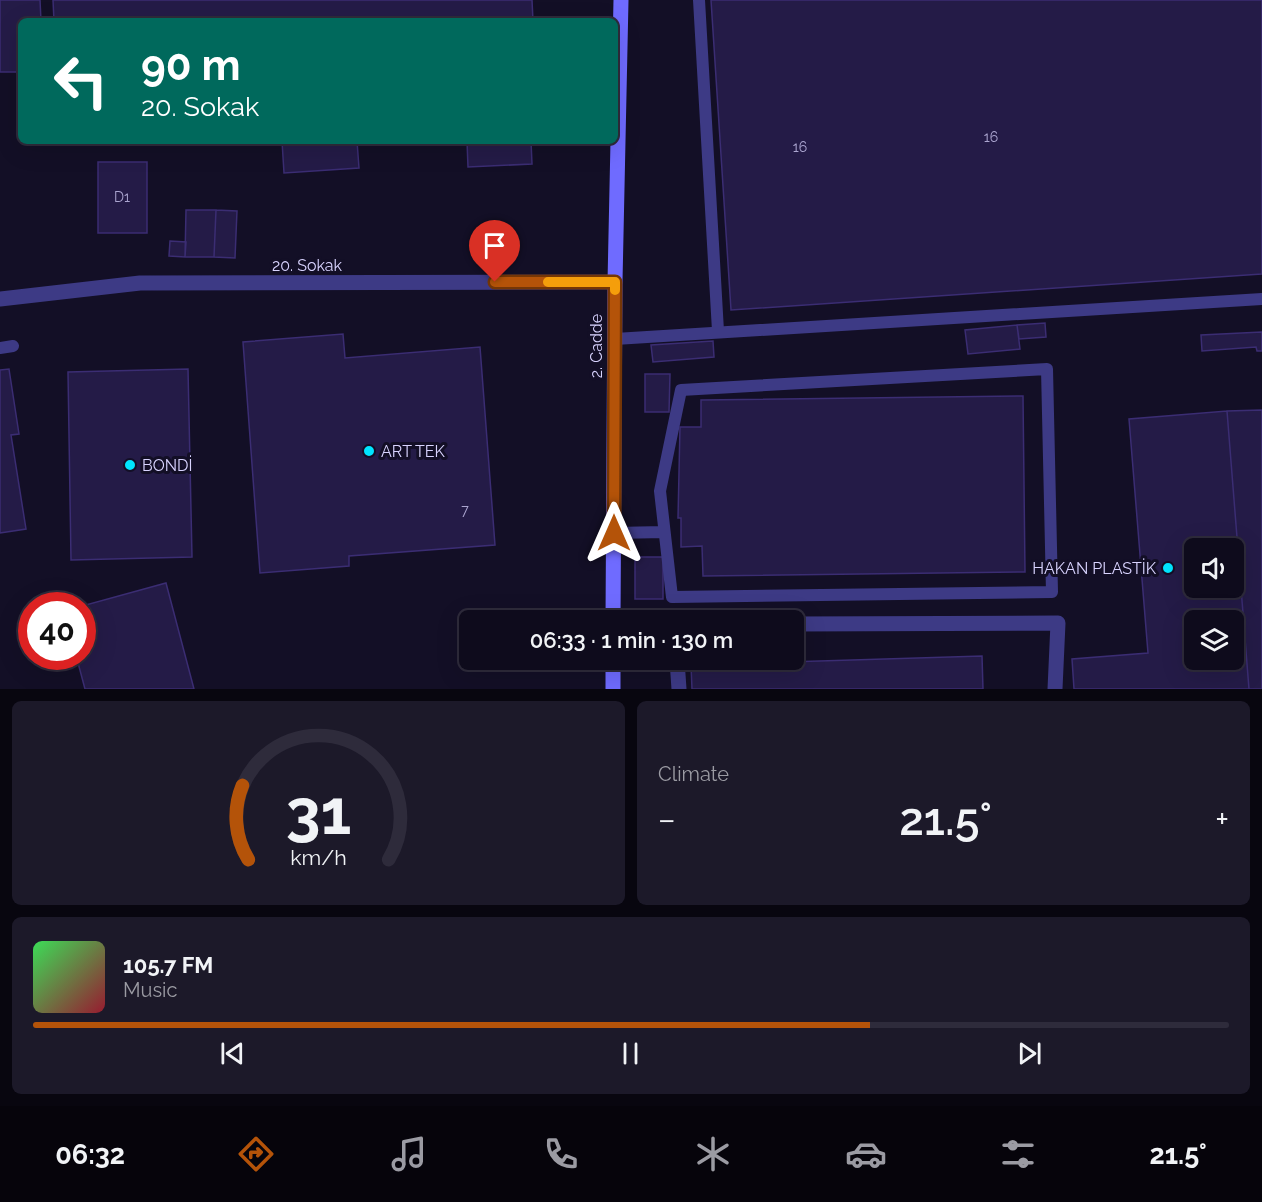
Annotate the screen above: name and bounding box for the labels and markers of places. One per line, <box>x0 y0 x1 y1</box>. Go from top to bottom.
pin <box>469 220 520 282</box>
place label: ART TEK <box>381 442 446 461</box>
marker: ART TEK <box>362 444 376 458</box>
place label: BONDİ <box>142 455 192 475</box>
marker: BONDİ <box>123 458 137 472</box>
place label: HAKAN PLASTİK <box>1032 558 1157 578</box>
marker: HAKAN PLASTİK <box>1161 561 1175 575</box>

